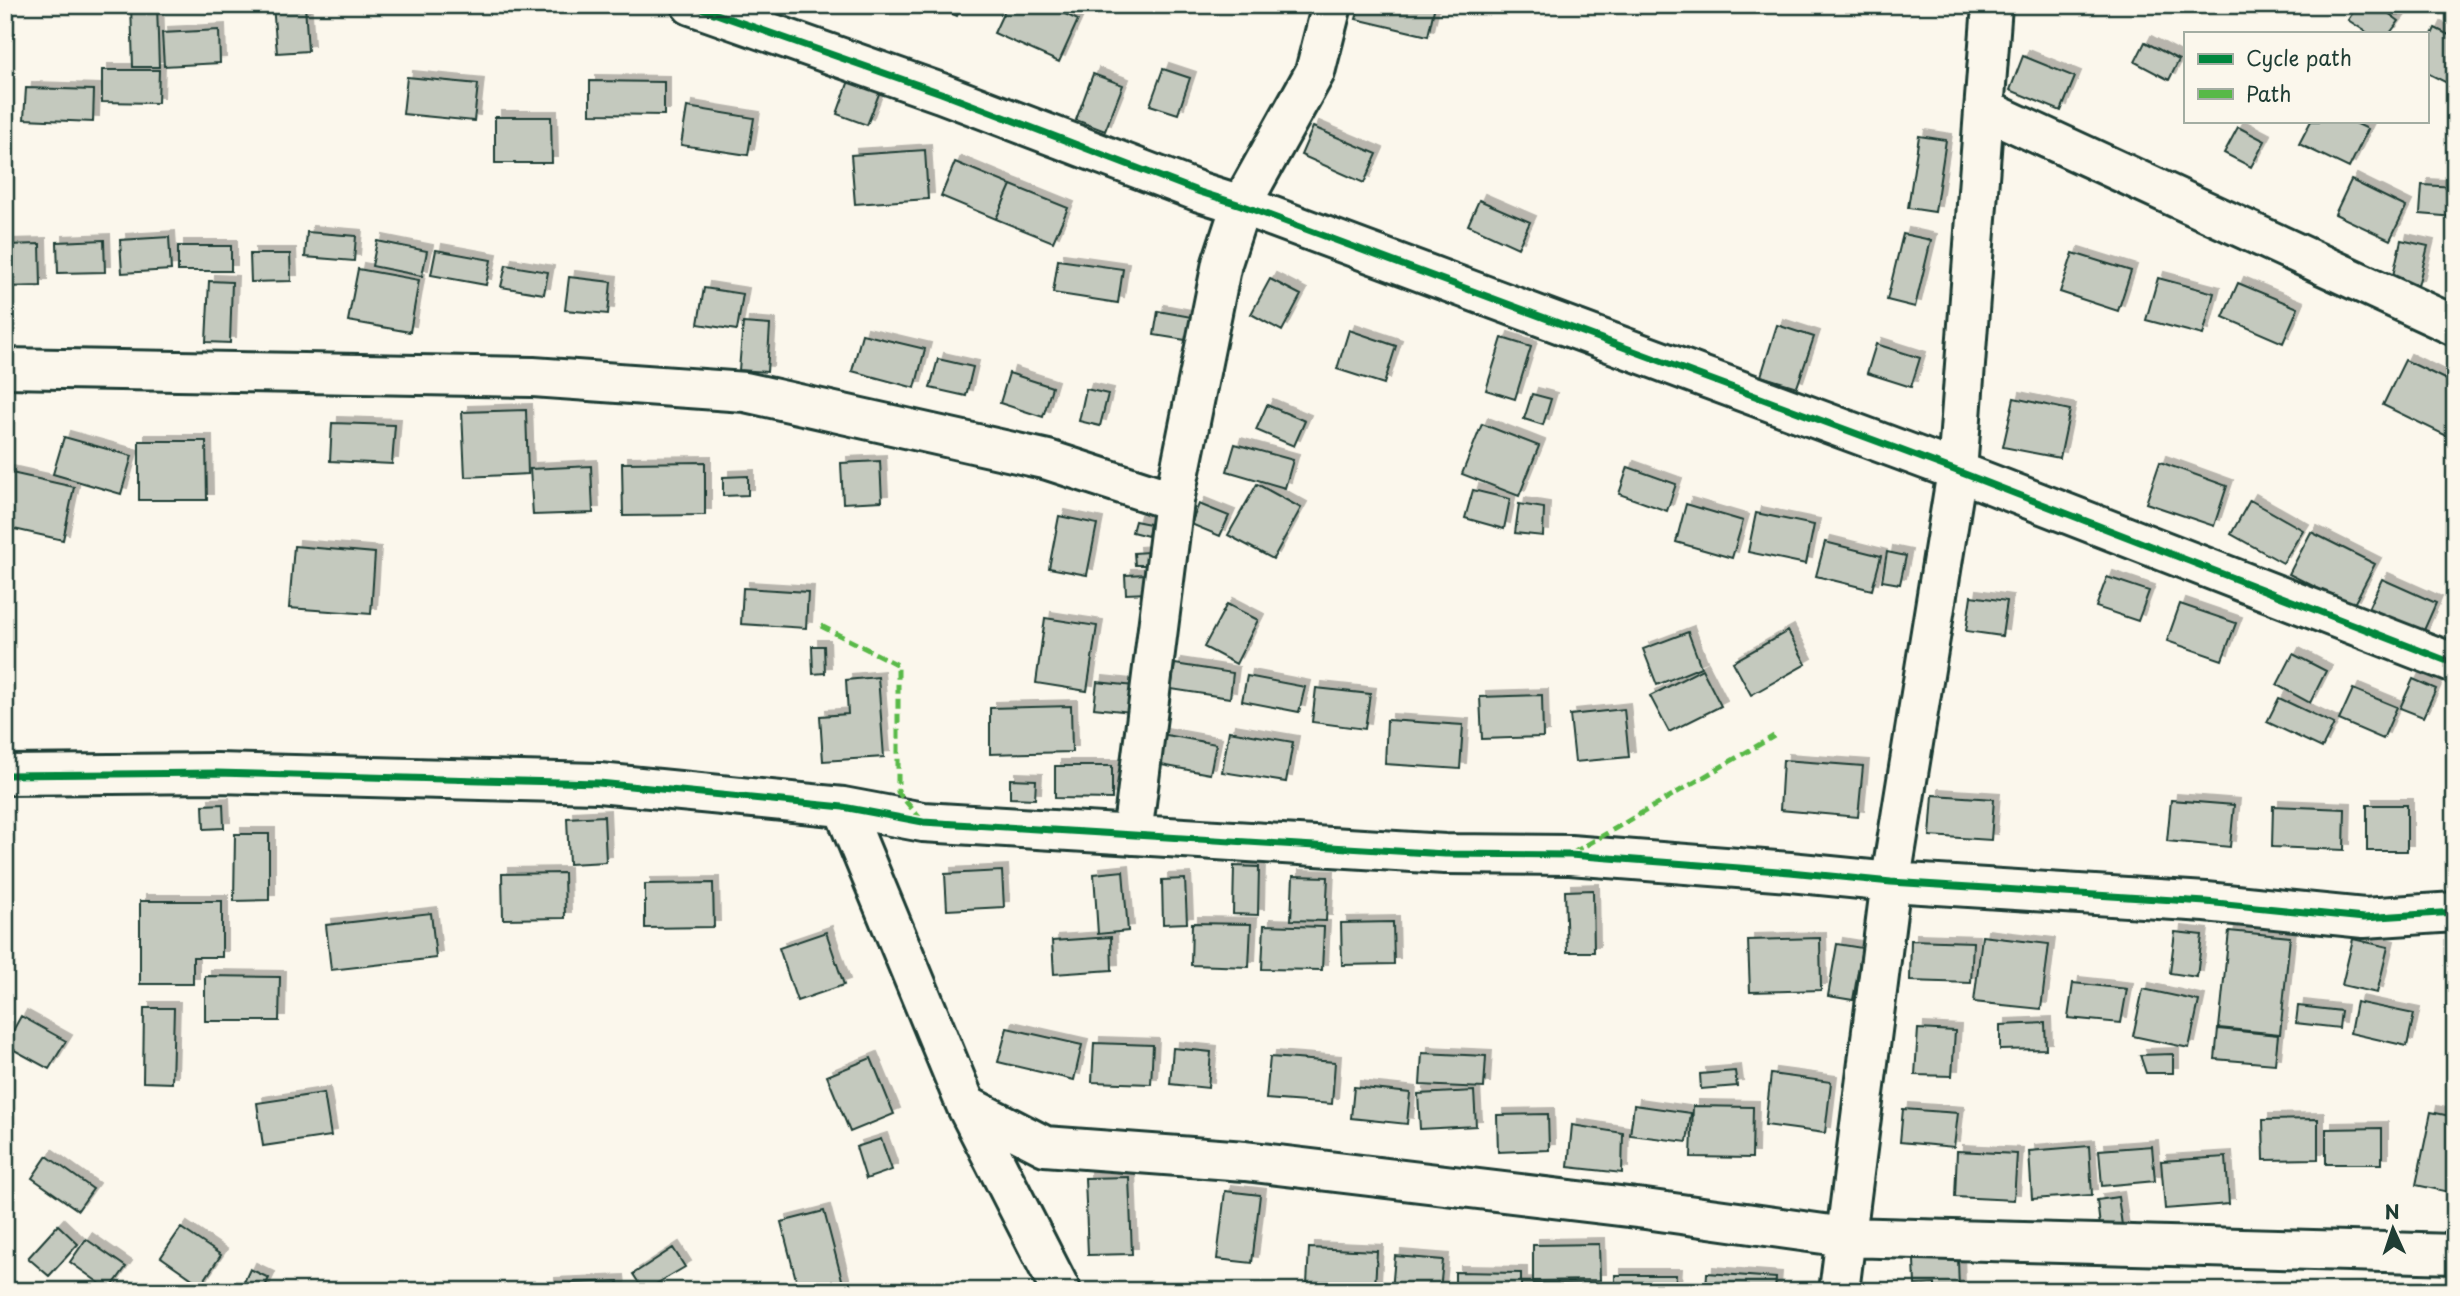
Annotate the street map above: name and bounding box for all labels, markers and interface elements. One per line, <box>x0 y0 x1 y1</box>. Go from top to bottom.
legend <box>2184 32 2428 122</box>
text: Cycle path <box>2246 41 2352 73</box>
text: Path <box>2246 77 2291 109</box>
north arrow <box>2358 1194 2428 1264</box>
text: N <box>2384 1197 2400 1225</box>

